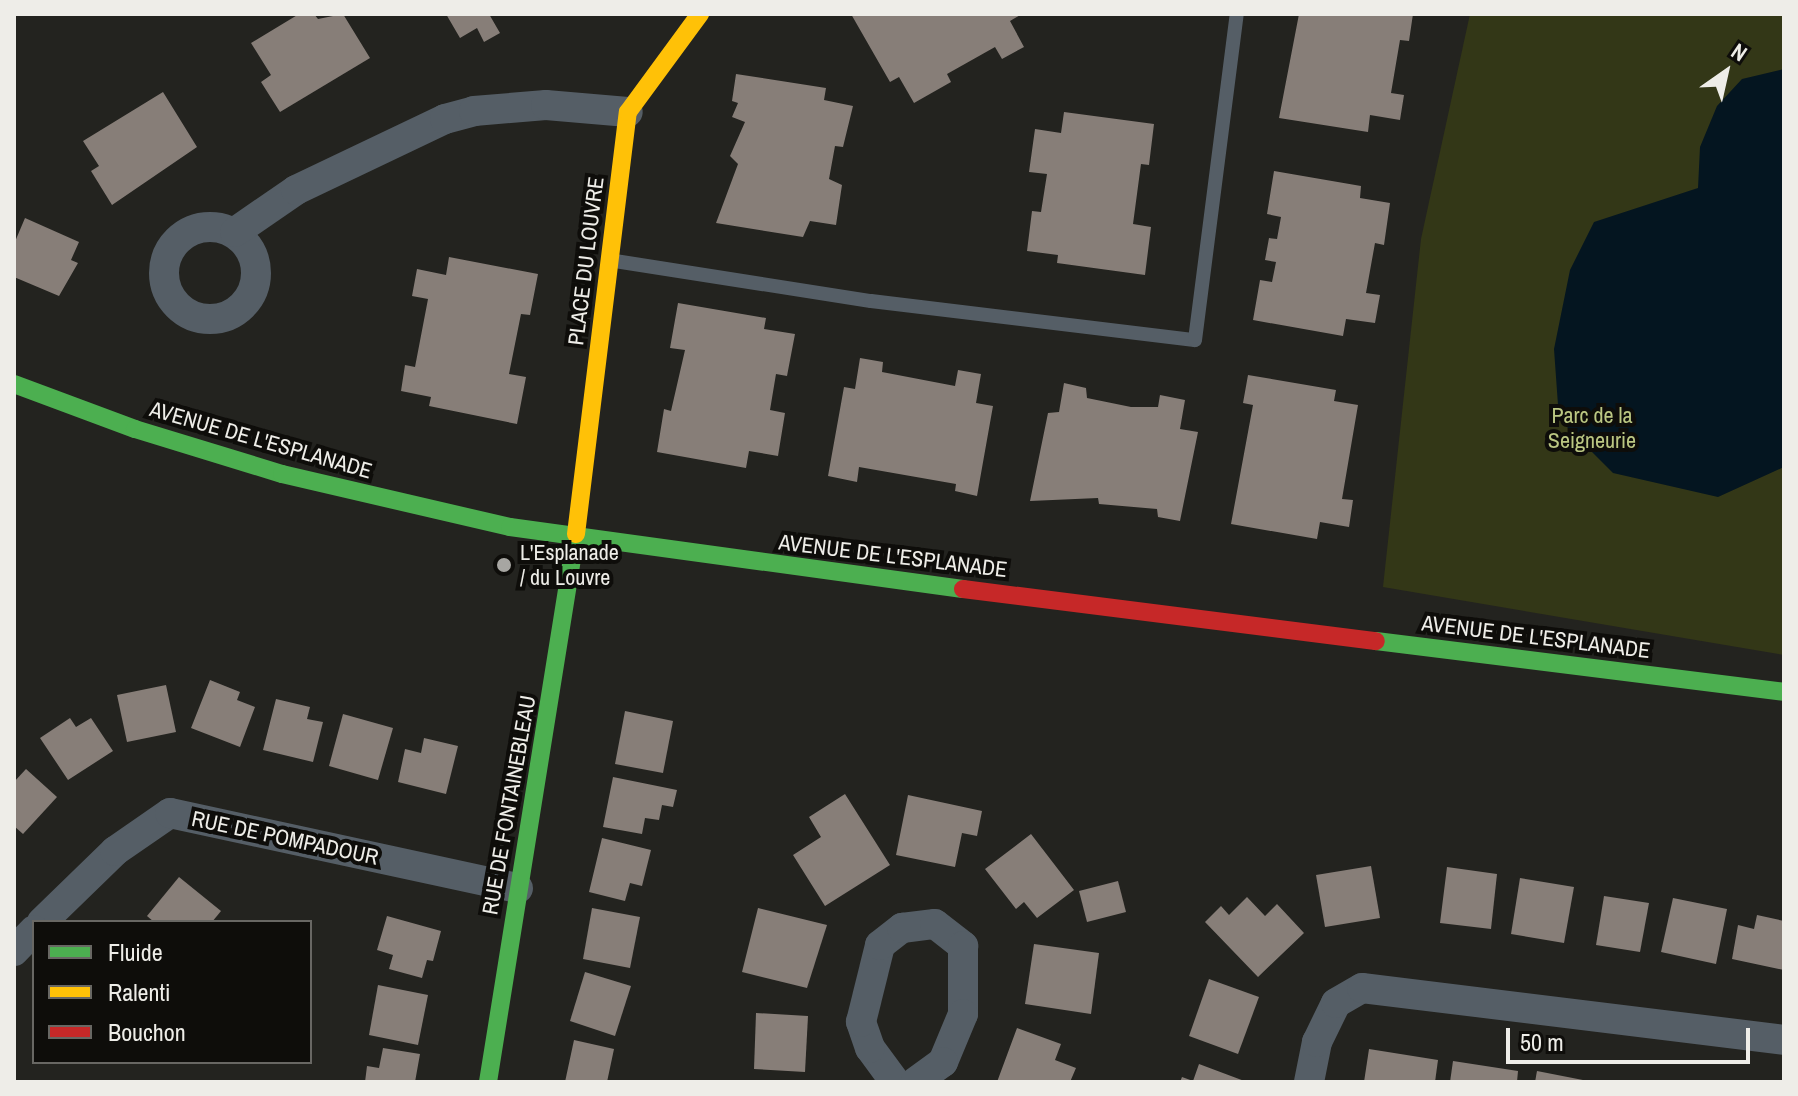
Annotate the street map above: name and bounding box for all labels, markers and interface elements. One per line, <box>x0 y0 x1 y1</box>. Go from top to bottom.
north arrow <box>1686 32 1766 112</box>
text: N <box>1726 36 1753 68</box>
street label: PLACE DU LOUVRE <box>563 175 609 347</box>
street label: AVENUE DE L'ESPLANADE <box>147 396 375 484</box>
park label: Parc de la Seigneurie <box>1548 402 1636 454</box>
street label: AVENUE DE L'ESPLANADE <box>777 529 1009 583</box>
place label: L'Esplanade / du Louvre <box>520 539 619 590</box>
marker: L'Esplanade / du Louvre <box>495 556 513 574</box>
street label: AVENUE DE L'ESPLANADE <box>1420 610 1652 664</box>
street label: RUE DE FONTAINEBLEAU <box>477 693 541 917</box>
street label: RUE DE POMPADOUR <box>189 805 381 871</box>
legend <box>32 920 312 1064</box>
text: Fluide <box>108 936 163 968</box>
text: Ralenti <box>108 976 170 1008</box>
scale bar <box>1510 1012 1754 1062</box>
text: Bouchon <box>108 1016 186 1048</box>
text: 50 m <box>1520 1026 1564 1058</box>

